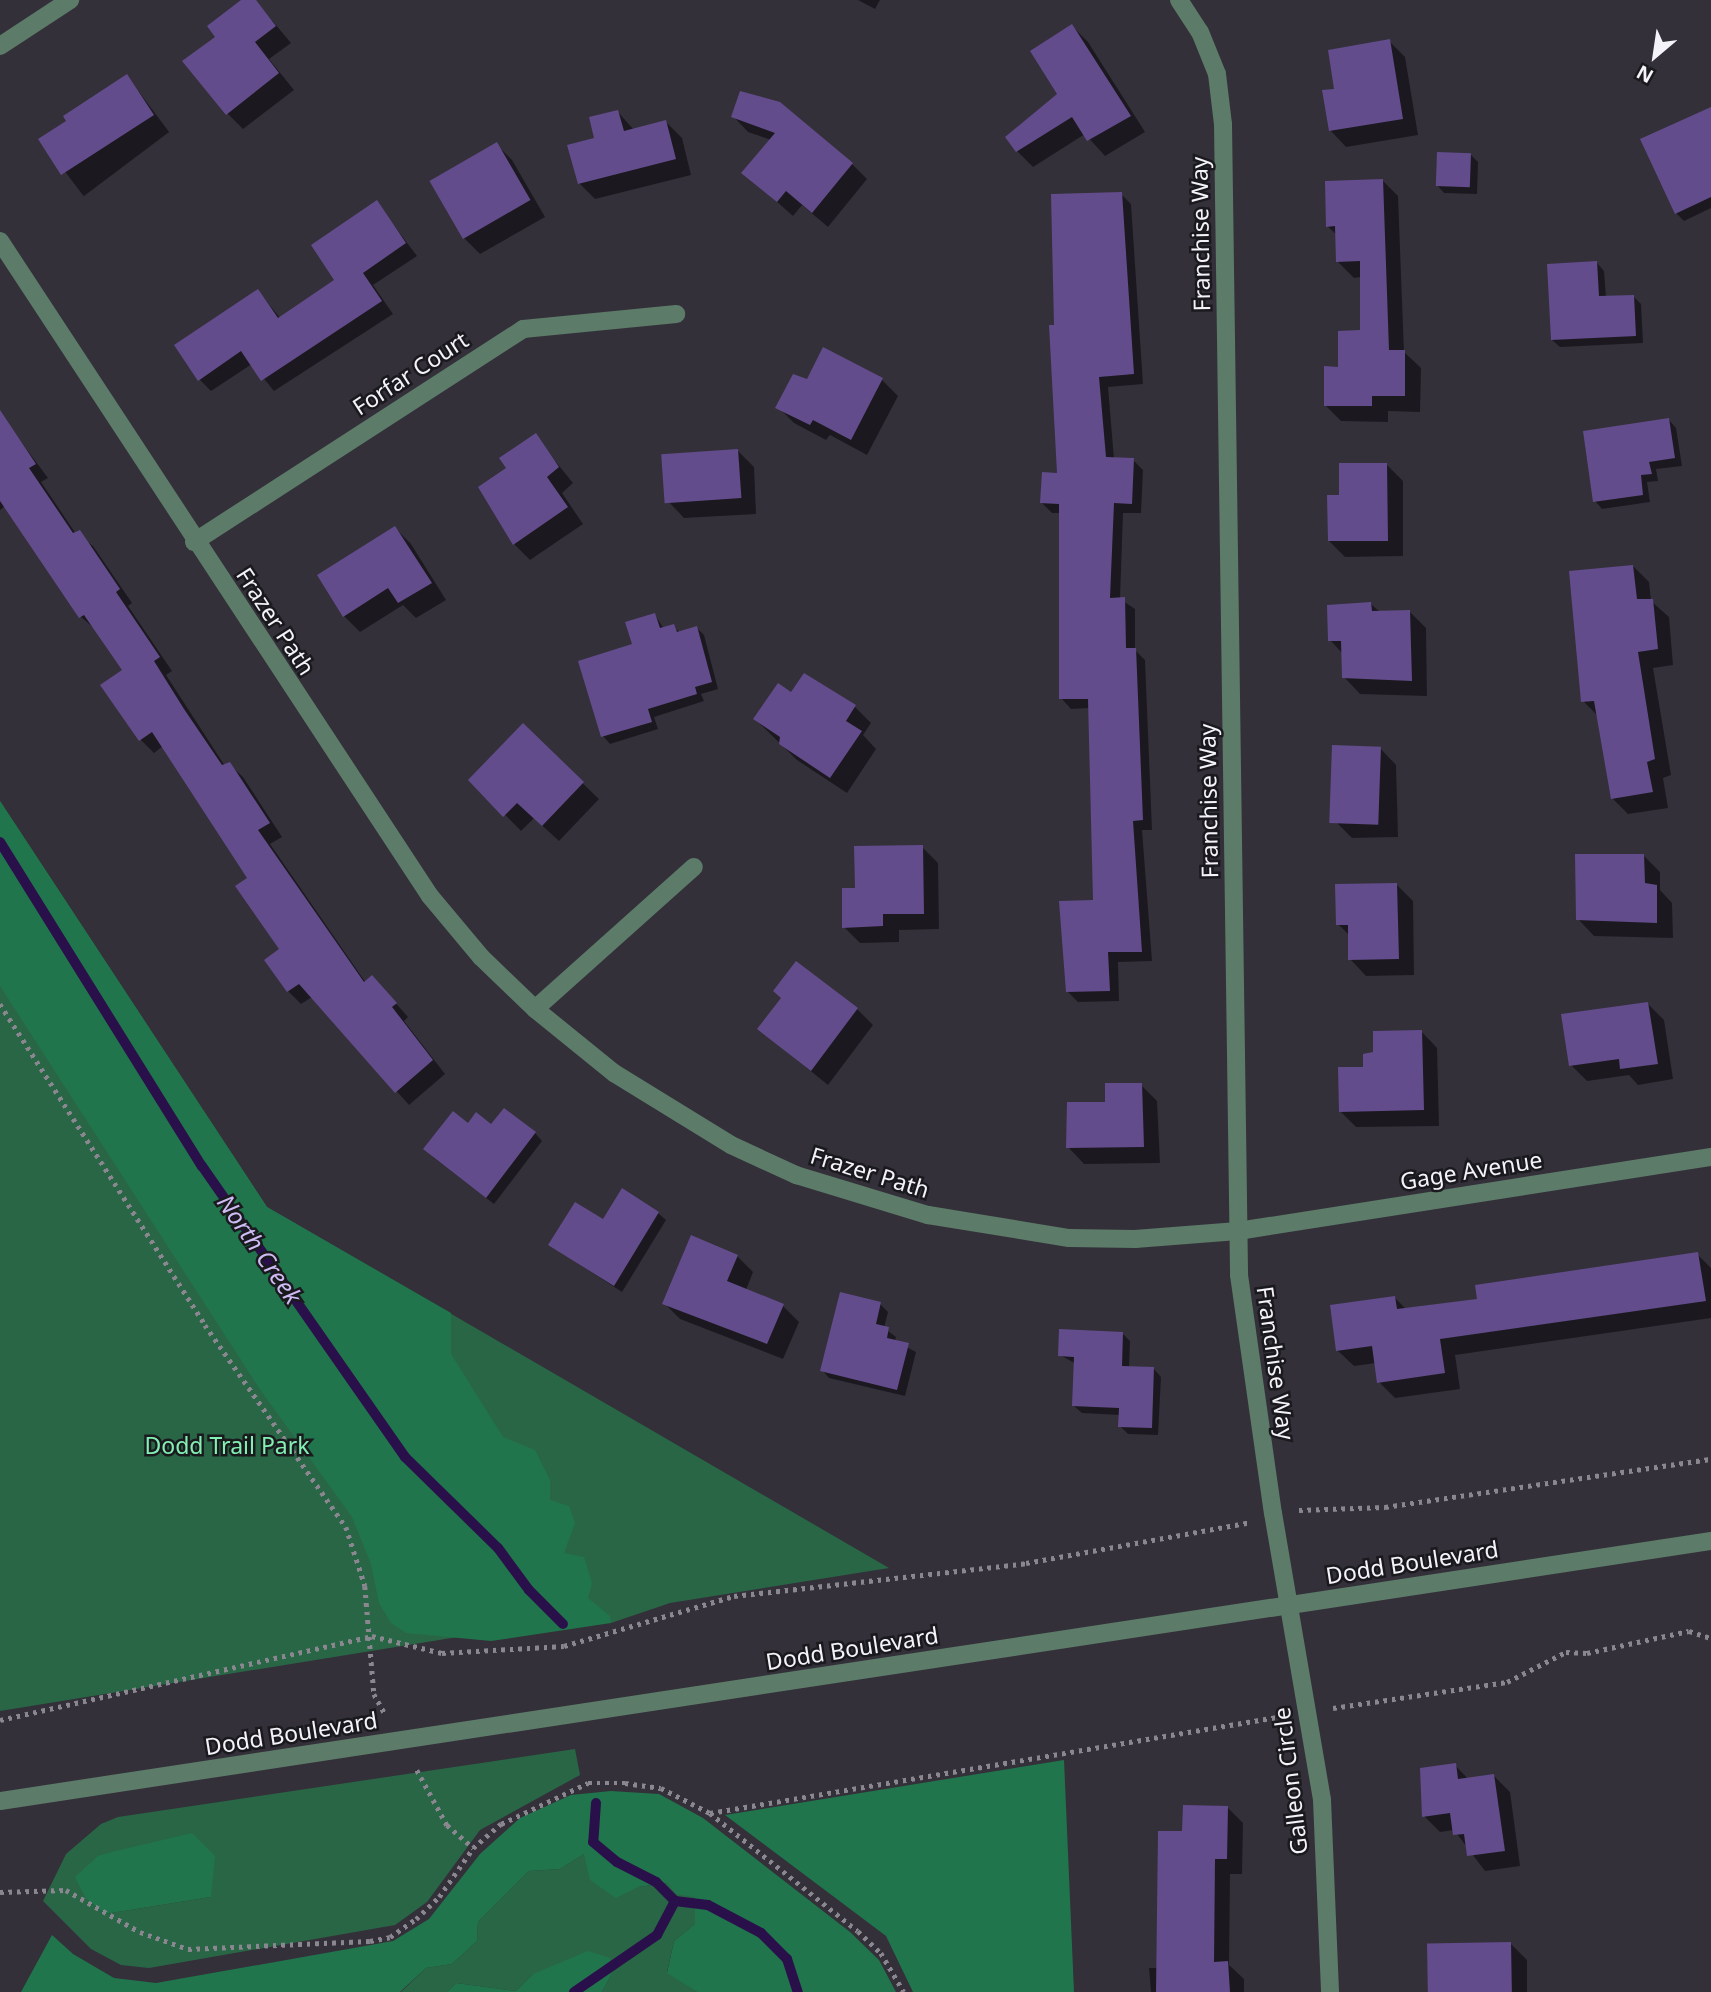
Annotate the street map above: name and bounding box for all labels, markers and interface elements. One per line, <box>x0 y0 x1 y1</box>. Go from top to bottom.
north arrow <box>1620 21 1690 91</box>
text: N <box>1632 59 1658 89</box>
street label: Franchise Way <box>1185 156 1215 312</box>
street label: Forfar Court <box>347 325 473 421</box>
street label: Frazer Path <box>231 562 321 680</box>
street label: Franchise Way <box>1193 723 1223 879</box>
street label: Frazer Path <box>807 1141 933 1203</box>
street label: Gage Avenue <box>1398 1145 1544 1195</box>
water label: North Creek <box>212 1189 308 1309</box>
street label: Franchise Way <box>1252 1284 1300 1442</box>
park label: Dodd Trail Park <box>144 1431 310 1459</box>
street label: Dodd Boulevard <box>1324 1535 1500 1589</box>
street label: Dodd Boulevard <box>764 1621 940 1675</box>
street label: Dodd Boulevard <box>203 1706 379 1760</box>
street label: Galleon Circle <box>1267 1706 1313 1856</box>

